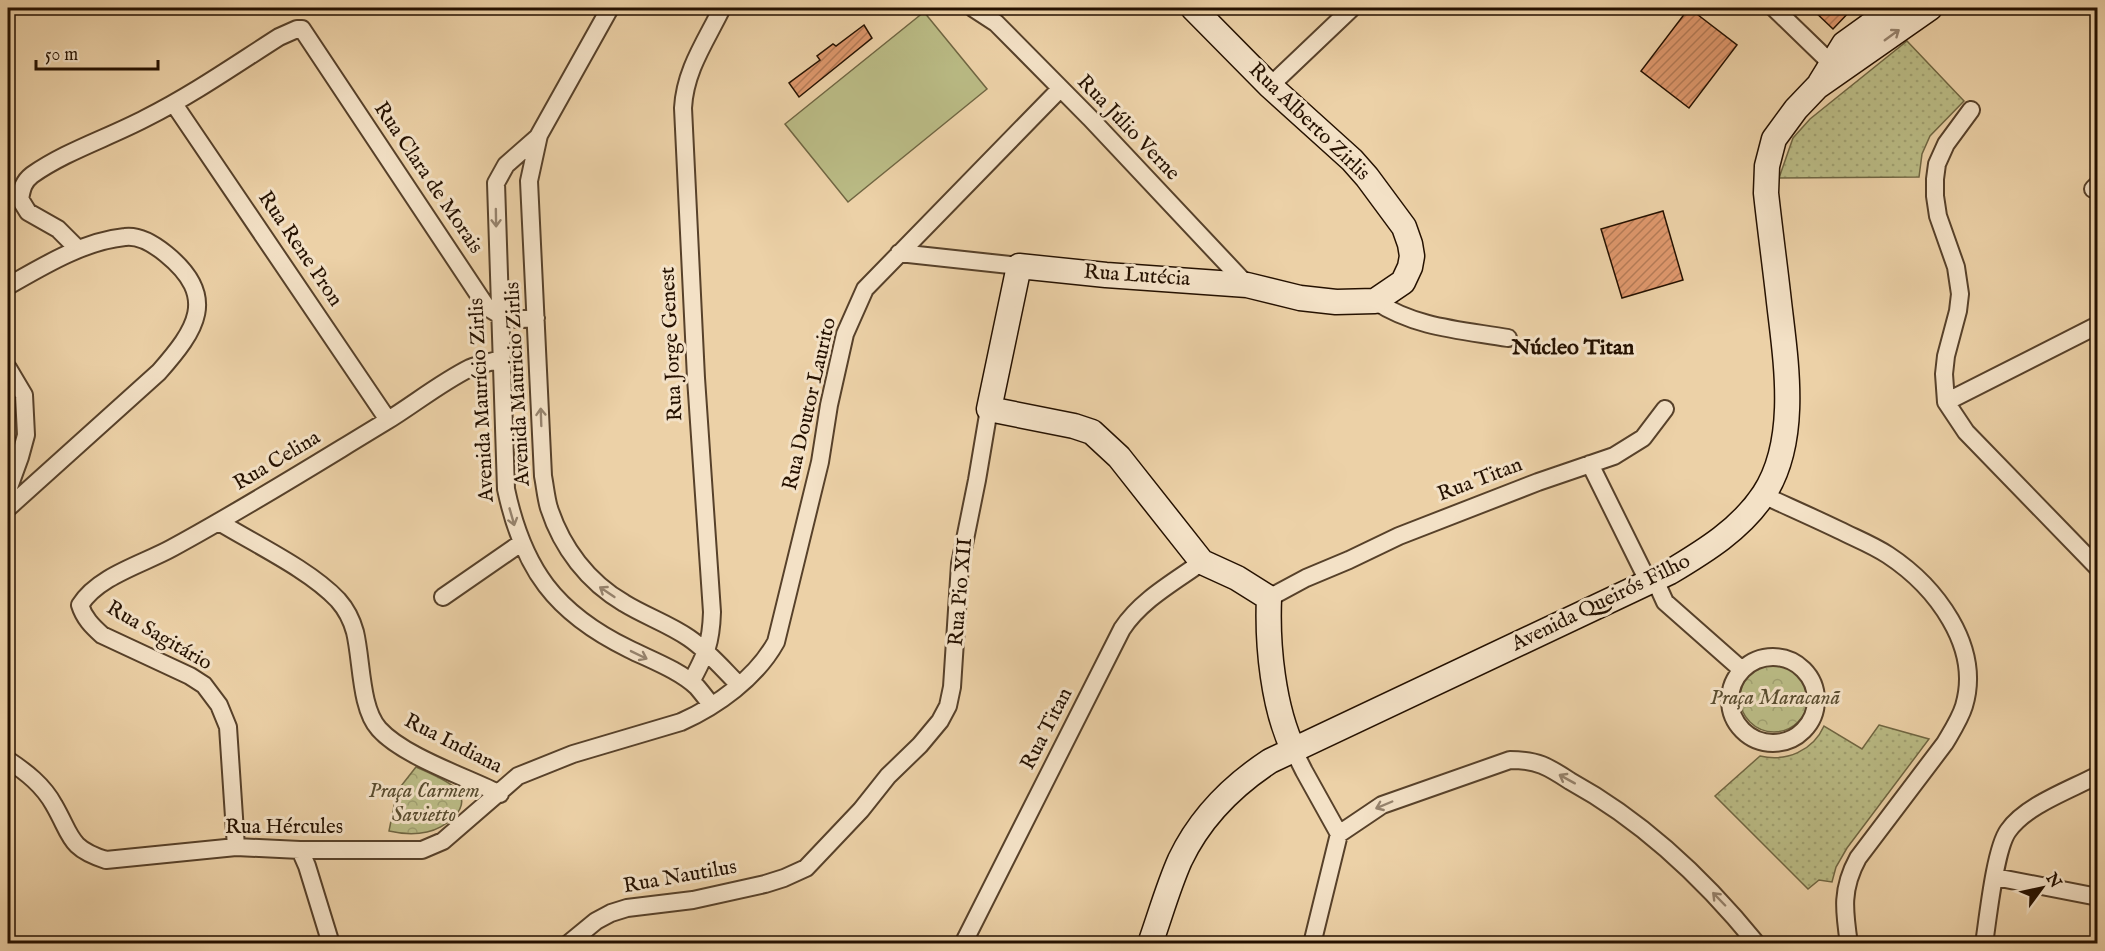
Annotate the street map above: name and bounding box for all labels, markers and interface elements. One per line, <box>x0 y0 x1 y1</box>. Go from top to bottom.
one-way arrow <box>1883 29 1899 41</box>
scale bar <box>36 33 158 71</box>
text: 50 m <box>45 44 78 67</box>
street label: Rua Alberto Zirlis <box>1243 57 1375 187</box>
street label: Rua Júlio Verne <box>1071 69 1186 187</box>
street label: Rua Clara de Morais <box>367 97 489 259</box>
street label: Rua Rene Pron <box>251 186 349 312</box>
one-way arrow <box>491 207 502 227</box>
street label: Rua Lutécia <box>1083 259 1192 293</box>
street label: Rua Jorge Genest <box>654 266 690 422</box>
street label: Avenida Mauricio Zirlis <box>499 281 537 488</box>
street label: Avenida Maurício Zirlis <box>463 297 501 504</box>
street label: Rua Doutor Laurito <box>777 315 843 493</box>
district label: Núcleo Titan <box>1511 334 1635 362</box>
one-way arrow <box>535 408 546 428</box>
street label: Rua Celina <box>229 424 326 497</box>
street label: Rua Titan <box>1434 451 1526 509</box>
one-way arrow <box>507 507 518 526</box>
street label: Rua Pio XII <box>943 537 979 647</box>
street label: Avenida Queirós Filho <box>1506 548 1695 658</box>
one-way arrow <box>600 586 616 598</box>
street label: Rua Sagitário <box>101 595 217 677</box>
one-way arrow <box>630 649 648 661</box>
street label: Rua Titan <box>1015 683 1079 775</box>
park label: Praça Maracanã <box>1710 685 1841 712</box>
street label: Rua Indiana <box>399 708 508 781</box>
one-way arrow <box>1559 773 1576 785</box>
park label: Praça Carmem Savietto <box>368 778 480 829</box>
one-way arrow <box>1375 801 1393 812</box>
street label: Rua Hércules <box>225 814 343 841</box>
street label: Rua Nautilus <box>621 854 739 900</box>
north arrow <box>2012 858 2072 918</box>
text: N <box>2040 869 2065 892</box>
one-way arrow <box>1712 892 1726 907</box>

